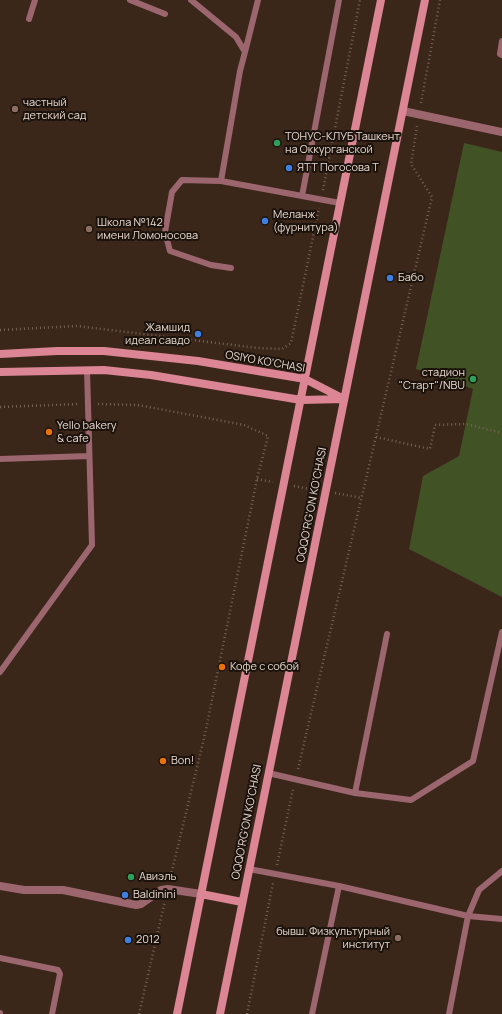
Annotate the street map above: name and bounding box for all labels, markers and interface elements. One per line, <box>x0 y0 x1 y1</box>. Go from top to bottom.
place label: частный детский сад <box>23 96 86 122</box>
marker: частный детский сад <box>10 104 20 114</box>
place label: ТОНУС-КЛУБ Ташкент на Оккурганской <box>285 130 400 156</box>
marker: ТОНУС-КЛУБ Ташкент на Оккурганской <box>272 138 282 148</box>
place label: ЯТТ Погосова Т <box>297 161 379 175</box>
marker: ЯТТ Погосова Т <box>284 163 294 173</box>
place label: Меланж (фурнитура) <box>273 208 338 234</box>
place label: Школа №142 имени Ломоносова <box>97 216 198 242</box>
marker: Меланж (фурнитура) <box>260 216 270 226</box>
marker: Школа №142 имени Ломоносова <box>84 224 94 234</box>
place label: Бабо <box>398 271 424 285</box>
marker: Бабо <box>385 273 395 283</box>
place label: Жамшид идеал савдо <box>125 321 190 347</box>
marker: Жамшид идеал савдо <box>193 329 203 339</box>
street label: OSIYO KO'CHASI <box>224 348 306 376</box>
place label: стадион "Старт"/NBU <box>399 366 465 392</box>
marker: стадион "Старт"/NBU <box>468 374 478 384</box>
place label: Yello bakery & cafe <box>57 419 117 445</box>
marker: Yello bakery & cafe <box>44 427 54 437</box>
street label: OQQO'RG'ON KO'CHASI <box>294 446 330 564</box>
place label: Кофе с собой <box>230 660 299 674</box>
marker: Кофе с собой <box>217 662 227 672</box>
place label: Bon! <box>171 754 194 768</box>
marker: Bon! <box>158 756 168 766</box>
street label: OQQO'RG'ON KO'CHASI <box>229 763 265 881</box>
place label: Авиэль <box>139 870 176 884</box>
marker: Авиэль <box>126 872 136 882</box>
place label: Baldinini <box>133 888 176 902</box>
marker: Baldinini <box>120 890 130 900</box>
place label: бывш. Физкультурный институт <box>276 925 390 951</box>
place label: 2012 <box>136 933 160 947</box>
marker: бывш. Физкультурный институт <box>393 933 403 943</box>
marker: 2012 <box>123 935 133 945</box>

